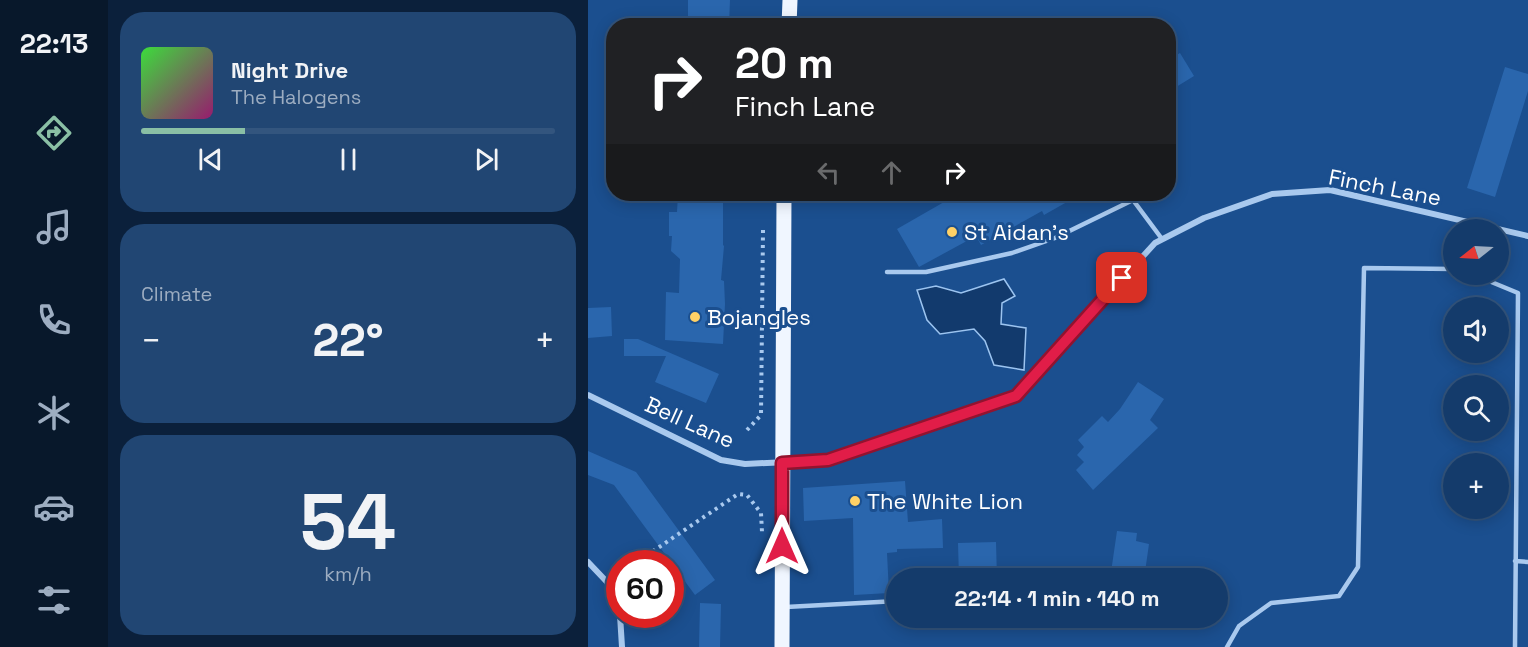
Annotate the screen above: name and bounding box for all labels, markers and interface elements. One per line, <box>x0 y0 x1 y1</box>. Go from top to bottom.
text: 22:13 <box>20 26 88 61</box>
text: 20 m <box>735 37 834 90</box>
icon: right <box>636 42 714 120</box>
text: Night Drive <box>231 56 348 84</box>
text: The Halogens <box>231 84 361 110</box>
text: Finch Lane <box>735 89 875 124</box>
icon: directions <box>33 112 75 154</box>
icon: previous <box>194 143 227 176</box>
icon: pause <box>332 143 365 176</box>
icon: next <box>470 143 503 176</box>
icon: left <box>812 156 845 189</box>
icon: ahead <box>875 156 908 189</box>
icon: right <box>938 156 971 189</box>
street label: Finch Lane <box>1326 162 1444 212</box>
icon: music <box>33 206 75 248</box>
place label: St Aidan's <box>964 218 1069 246</box>
north arrow <box>1443 219 1509 285</box>
map controls <box>1443 219 1509 519</box>
marker: St Aidan's <box>945 225 959 239</box>
pin <box>1096 252 1147 303</box>
icon: arrive <box>1105 261 1138 294</box>
text: Climate <box>141 281 212 307</box>
button: sound <box>1443 297 1509 363</box>
icon: phone <box>33 299 75 341</box>
place label: Bojangles <box>707 303 811 331</box>
marker: Bojangles <box>688 310 702 324</box>
text: 22° <box>312 312 384 369</box>
text: − <box>141 320 161 362</box>
text: + <box>535 320 555 362</box>
button: search <box>1443 375 1509 441</box>
street label: Bell Lane <box>641 390 739 454</box>
icon: climate <box>33 392 75 434</box>
button: + <box>1443 453 1509 519</box>
text: 54 <box>300 472 396 572</box>
icon: car <box>33 486 75 528</box>
place label: The White Lion <box>867 487 1023 515</box>
marker: The White Lion <box>848 494 862 508</box>
position arrow <box>750 514 814 578</box>
speed limit sign: 60 <box>606 550 684 628</box>
text: km/h <box>324 561 372 587</box>
icon: filters <box>33 579 75 621</box>
text: 22:14 · 1 min · 140 m <box>955 584 1159 612</box>

